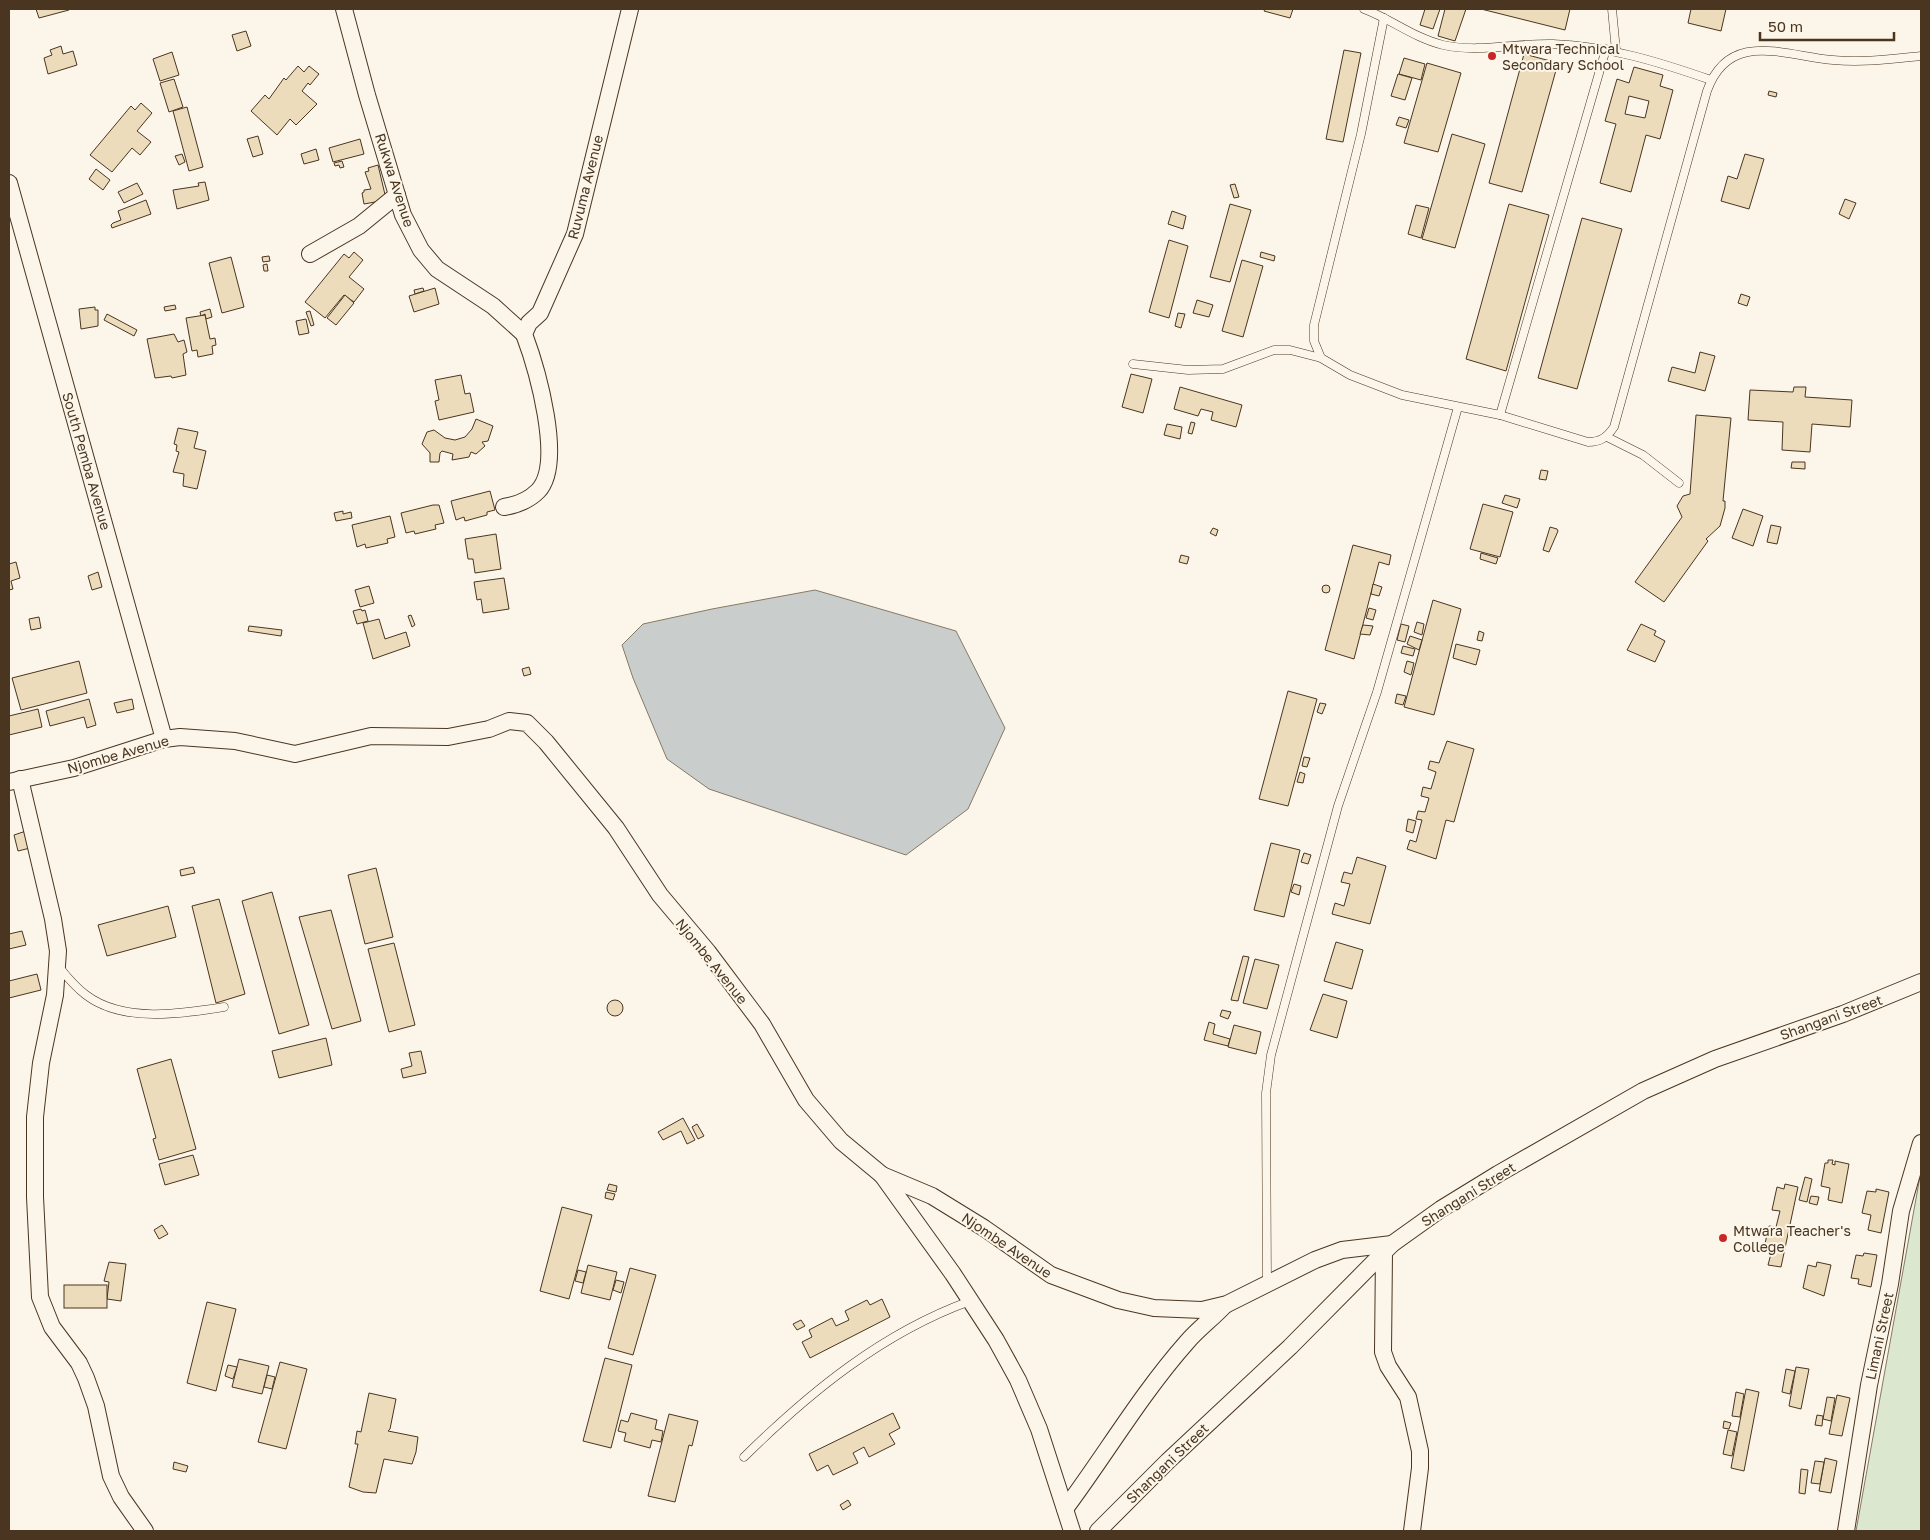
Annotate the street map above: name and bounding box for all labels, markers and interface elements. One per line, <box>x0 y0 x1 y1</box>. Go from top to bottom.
scale bar <box>1760 10 1894 42</box>
text: 50 m <box>1768 17 1803 35</box>
place label: Mtwara Technical Secondary School <box>1502 40 1624 73</box>
marker: Mtwara Technical Secondary School <box>1486 50 1498 62</box>
street label: Rukwa Avenue <box>372 131 418 229</box>
street label: Ruvuma Avenue <box>564 133 606 241</box>
street label: South Pemba Avenue <box>59 390 115 532</box>
street label: Njombe Avenue <box>65 731 171 777</box>
street label: Njombe Avenue <box>672 915 752 1007</box>
street label: Shangani Street <box>1777 991 1885 1043</box>
street label: Shangani Street <box>1418 1158 1518 1230</box>
street label: Njombe Avenue <box>959 1209 1055 1281</box>
place label: Mtwara Teacher's College <box>1733 1222 1851 1255</box>
marker: Mtwara Teacher's College <box>1717 1232 1729 1244</box>
street label: Limani Street <box>1861 1291 1897 1381</box>
street label: Shangani Street <box>1122 1419 1212 1507</box>

